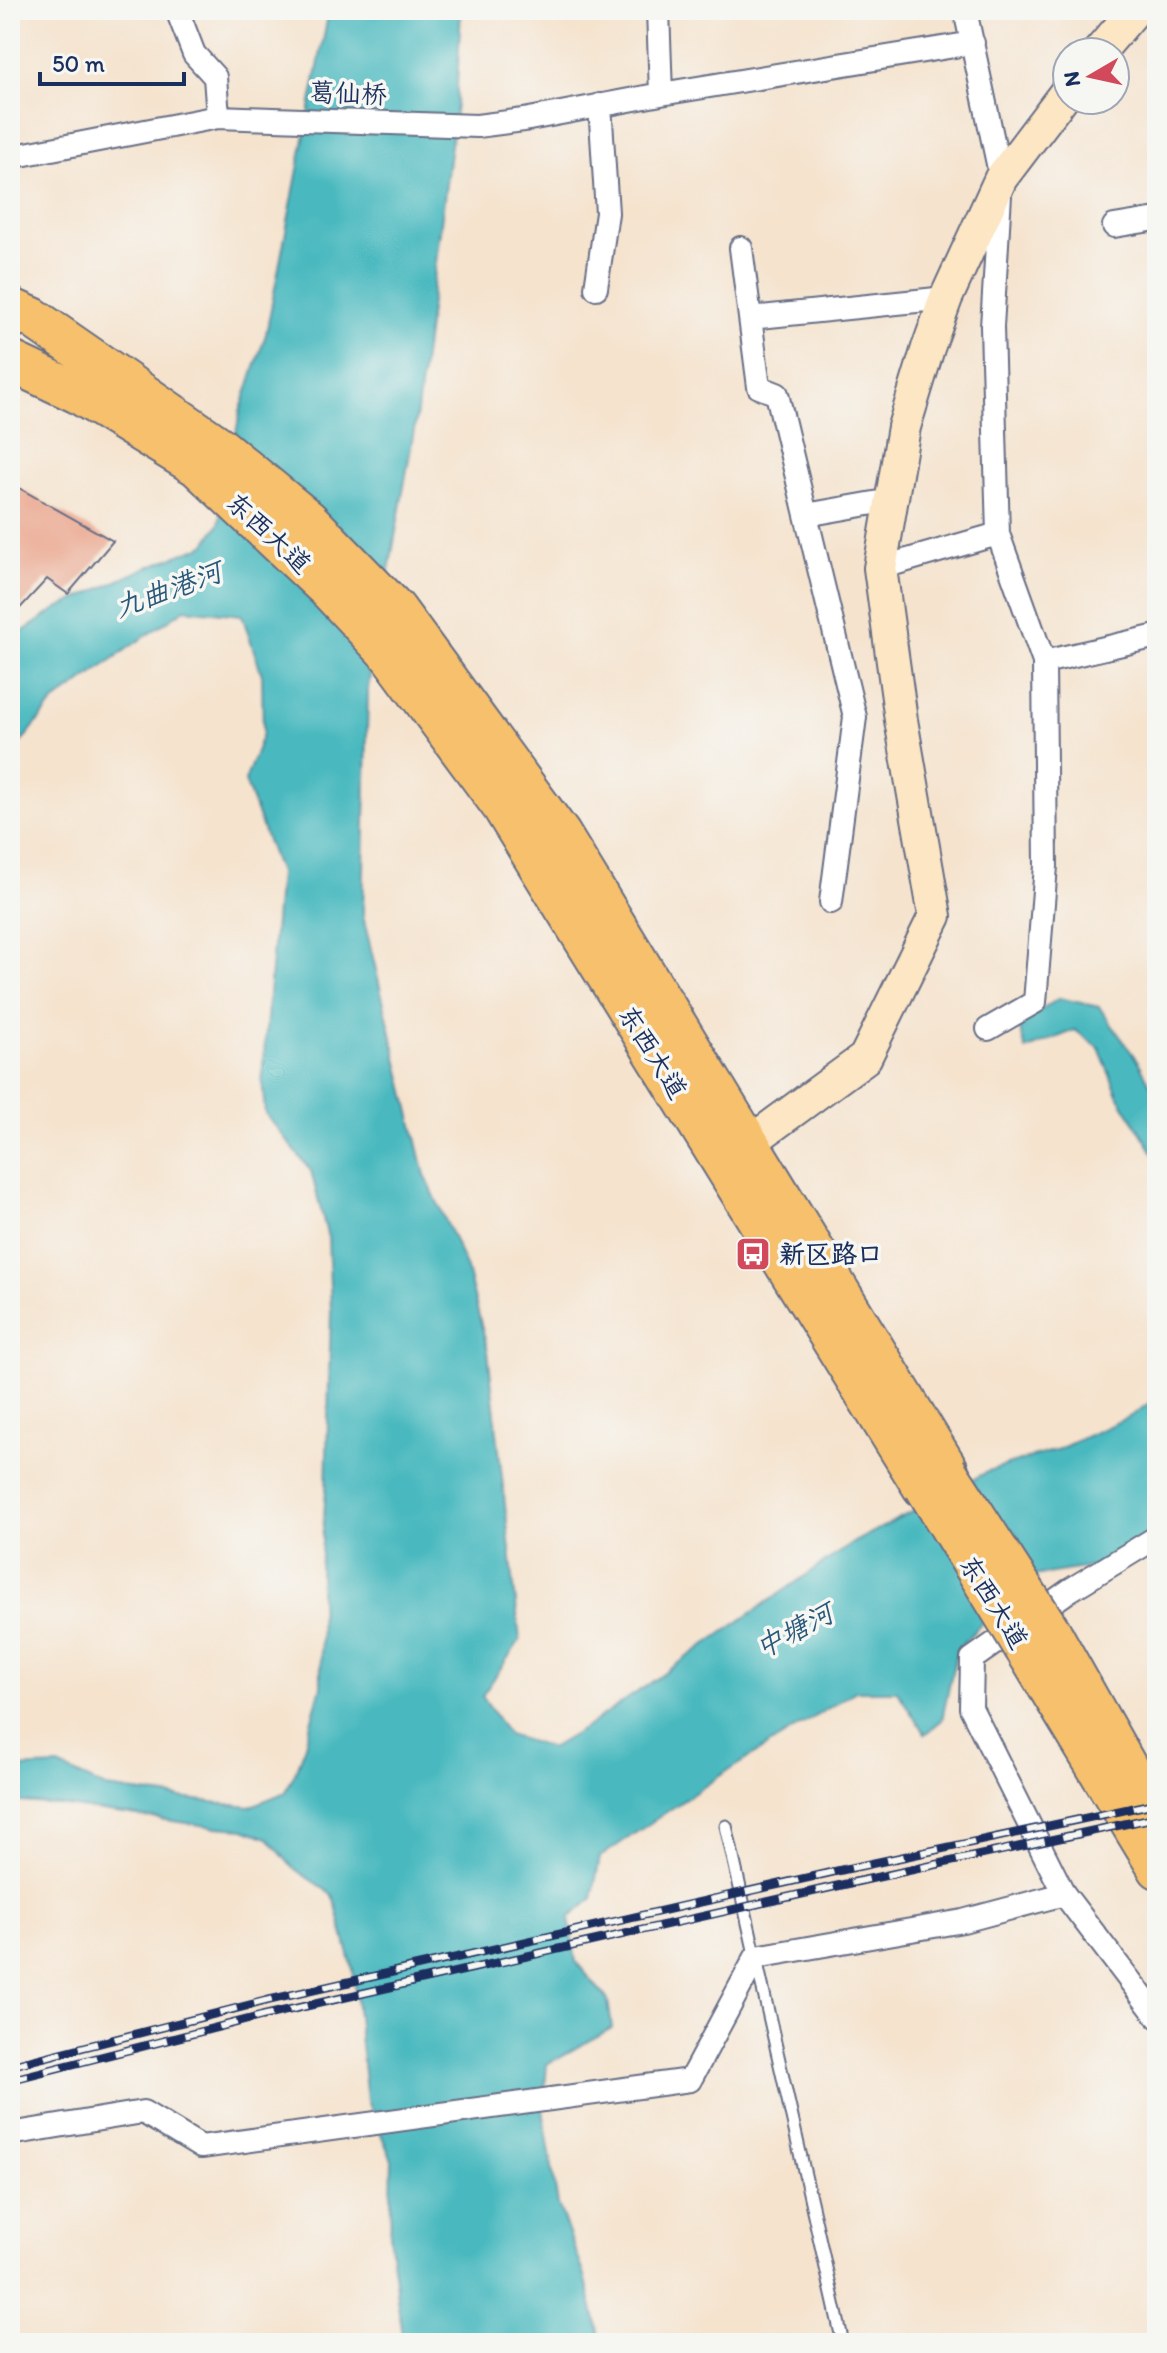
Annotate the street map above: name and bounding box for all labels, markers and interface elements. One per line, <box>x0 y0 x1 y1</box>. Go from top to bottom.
scale bar <box>40 36 184 86</box>
north arrow <box>1051 36 1131 116</box>
text: 50 m <box>52 49 105 78</box>
text: N <box>1057 70 1086 89</box>
street label: 葛仙桥 <box>308 76 388 110</box>
street label: 东西大道 <box>220 486 318 580</box>
water label: 九曲港河 <box>110 553 230 624</box>
street label: 东西大道 <box>612 999 694 1105</box>
bus stop icon: 新区路口 <box>734 1235 772 1273</box>
place label: 新区路口 <box>779 1238 883 1270</box>
street label: 东西大道 <box>953 1549 1035 1655</box>
water label: 中塘河 <box>749 1593 843 1665</box>

